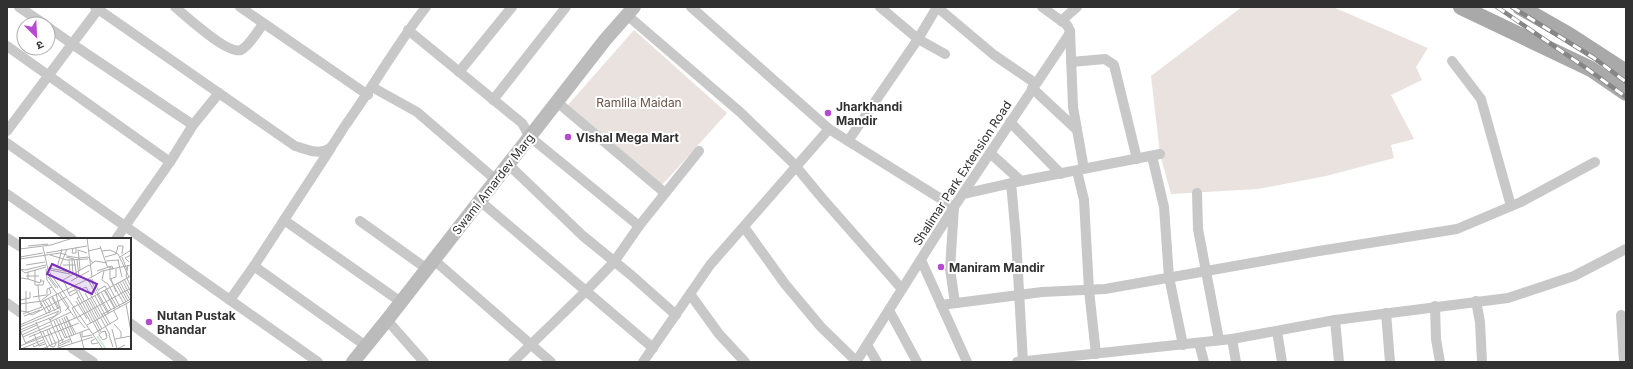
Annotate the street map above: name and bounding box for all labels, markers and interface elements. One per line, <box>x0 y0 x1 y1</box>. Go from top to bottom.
north arrow <box>16 16 56 56</box>
text: उ <box>34 37 46 53</box>
park label: Ramlila Maidan <box>596 95 682 110</box>
street label: Shalimar Park Extension Road <box>910 98 1014 248</box>
place label: Jharkhandi Mandir <box>836 99 902 128</box>
marker: Jharkhandi Mandir <box>823 108 833 118</box>
street label: Swami Amardev Marg <box>449 130 537 238</box>
place label: VIshal Mega Mart <box>576 130 680 145</box>
marker: VIshal Mega Mart <box>563 132 573 142</box>
inset map <box>20 238 131 349</box>
place label: Maniram Mandir <box>949 260 1045 275</box>
marker: Maniram Mandir <box>936 262 946 272</box>
place label: Nutan Pustak Bhandar <box>157 308 236 337</box>
marker: Nutan Pustak Bhandar <box>144 317 154 327</box>

